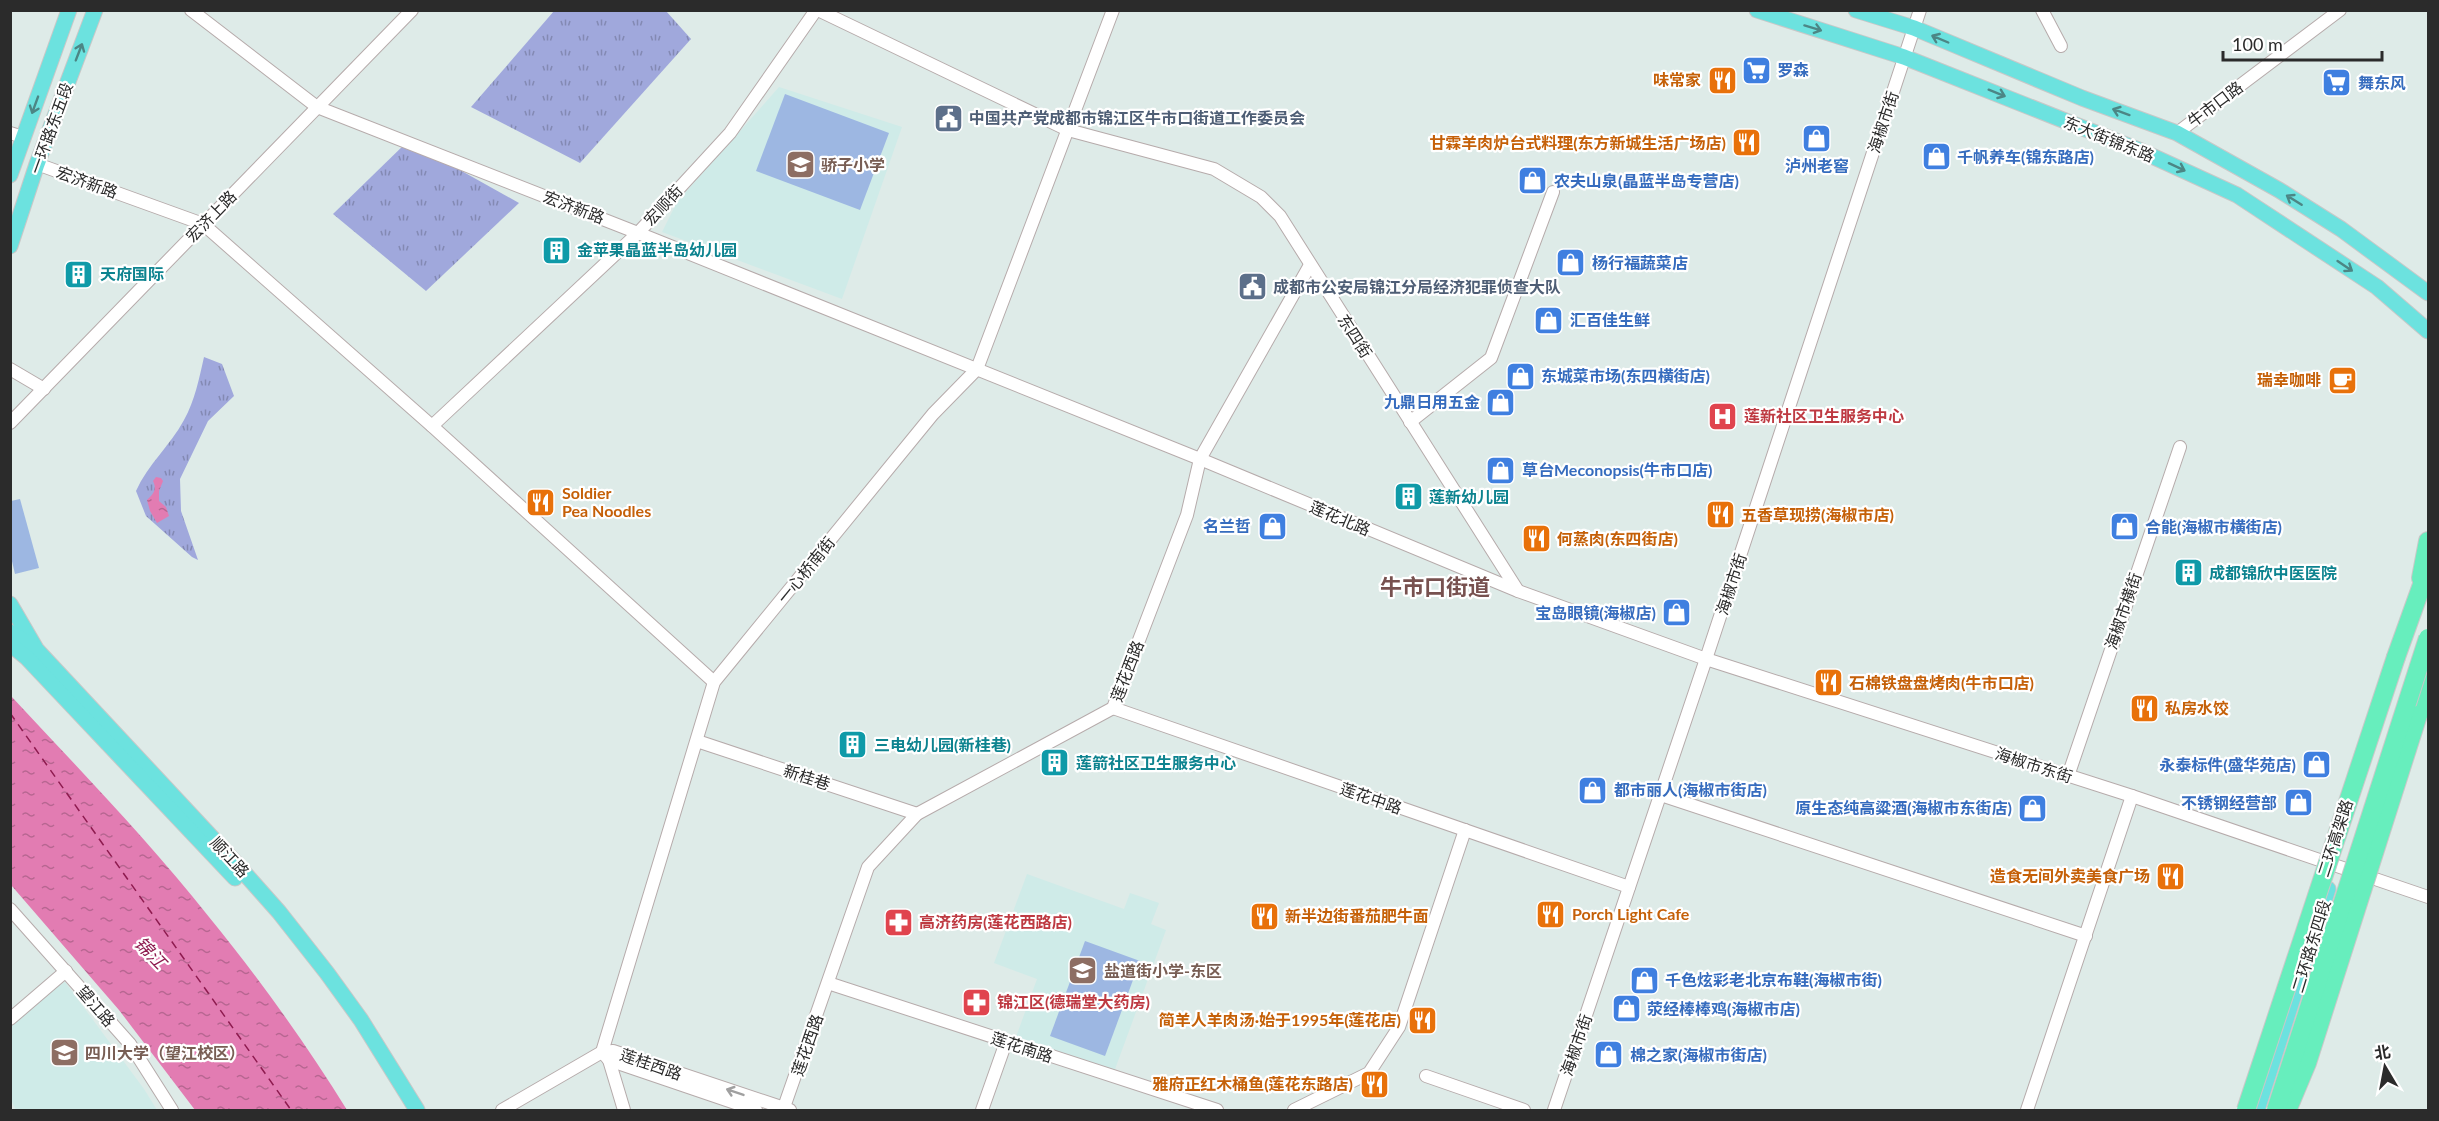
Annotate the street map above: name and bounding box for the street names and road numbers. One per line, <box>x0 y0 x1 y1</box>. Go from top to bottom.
street label: 牛市口路 <box>2183 77 2246 130</box>
street label: 一环路东五段 <box>25 79 76 176</box>
street label: 海椒市街 <box>1864 88 1901 155</box>
street label: 东大街锦东路 <box>2061 112 2157 165</box>
street label: 宏济新路 <box>54 162 120 201</box>
street label: 宏顺街 <box>639 181 686 229</box>
street label: 宏济上路 <box>182 186 240 245</box>
street label: 宏济新路 <box>541 186 607 227</box>
street label: 东四街 <box>1334 310 1376 361</box>
street label: 莲花北路 <box>1307 496 1373 539</box>
street label: 一心桥南街 <box>773 533 838 607</box>
street label: 海椒市街 <box>1712 550 1749 617</box>
street label: 海椒市横街 <box>2101 570 2145 652</box>
street label: 莲花西路 <box>1106 638 1147 704</box>
street label: 海椒市东街 <box>1993 743 2075 786</box>
street label: 新桂巷 <box>781 760 833 793</box>
street label: 莲花中路 <box>1338 778 1405 817</box>
street label: 二环高架路 <box>2313 797 2356 879</box>
street label: 顺江路 <box>207 833 254 881</box>
street label: 二环路东四段 <box>2287 897 2334 995</box>
street label: 望江路 <box>73 981 119 1030</box>
street label: 莲花西路 <box>787 1011 826 1078</box>
street label: 海椒市街 <box>1556 1011 1595 1078</box>
street label: 莲花南路 <box>989 1028 1056 1065</box>
street label: 莲桂西路 <box>618 1044 685 1083</box>

